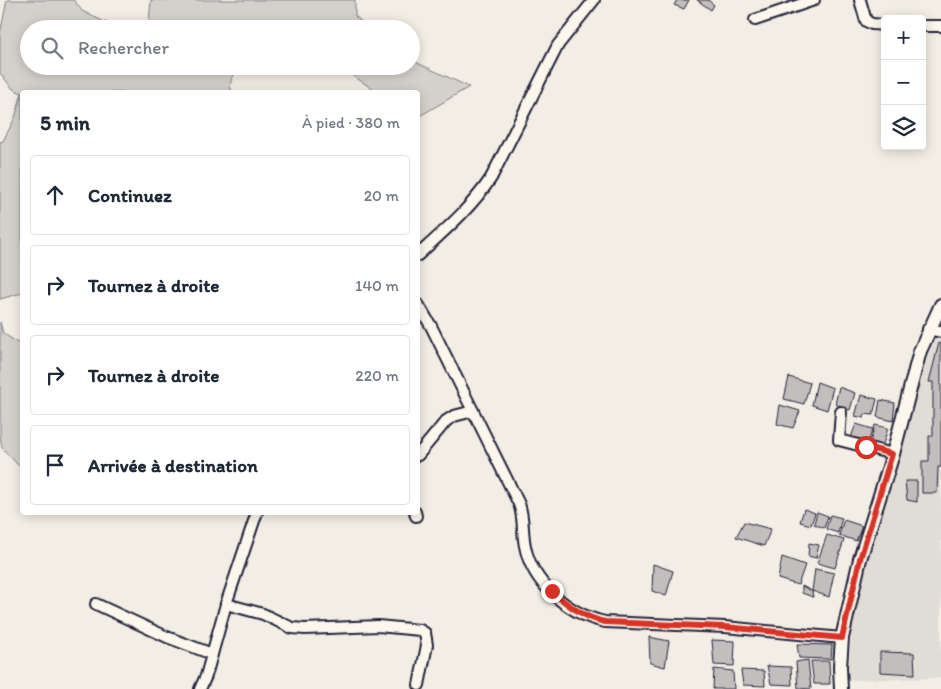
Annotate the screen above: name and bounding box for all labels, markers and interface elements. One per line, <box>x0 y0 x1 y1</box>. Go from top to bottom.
map controls <box>881 15 926 150</box>
button: + <box>881 15 926 60</box>
search box <box>20 20 420 75</box>
icon: search <box>38 34 66 62</box>
text: Rechercher <box>78 36 169 59</box>
button: − <box>881 60 926 105</box>
button: layers <box>881 105 926 150</box>
text: 5 min <box>40 110 90 135</box>
text: À pied · 380 m <box>302 113 400 132</box>
icon: ahead <box>41 181 69 209</box>
text: Continuez <box>88 184 172 207</box>
text: 20 m <box>364 186 399 205</box>
icon: right <box>41 271 69 299</box>
text: Tournez à droite <box>88 274 220 297</box>
text: 140 m <box>355 276 399 295</box>
icon: right <box>41 361 69 389</box>
text: Tournez à droite <box>88 364 220 387</box>
text: 220 m <box>355 366 399 385</box>
route start <box>855 436 878 459</box>
icon: arrive <box>41 451 69 479</box>
text: Arrivée à destination <box>88 454 258 477</box>
route end <box>541 580 564 603</box>

